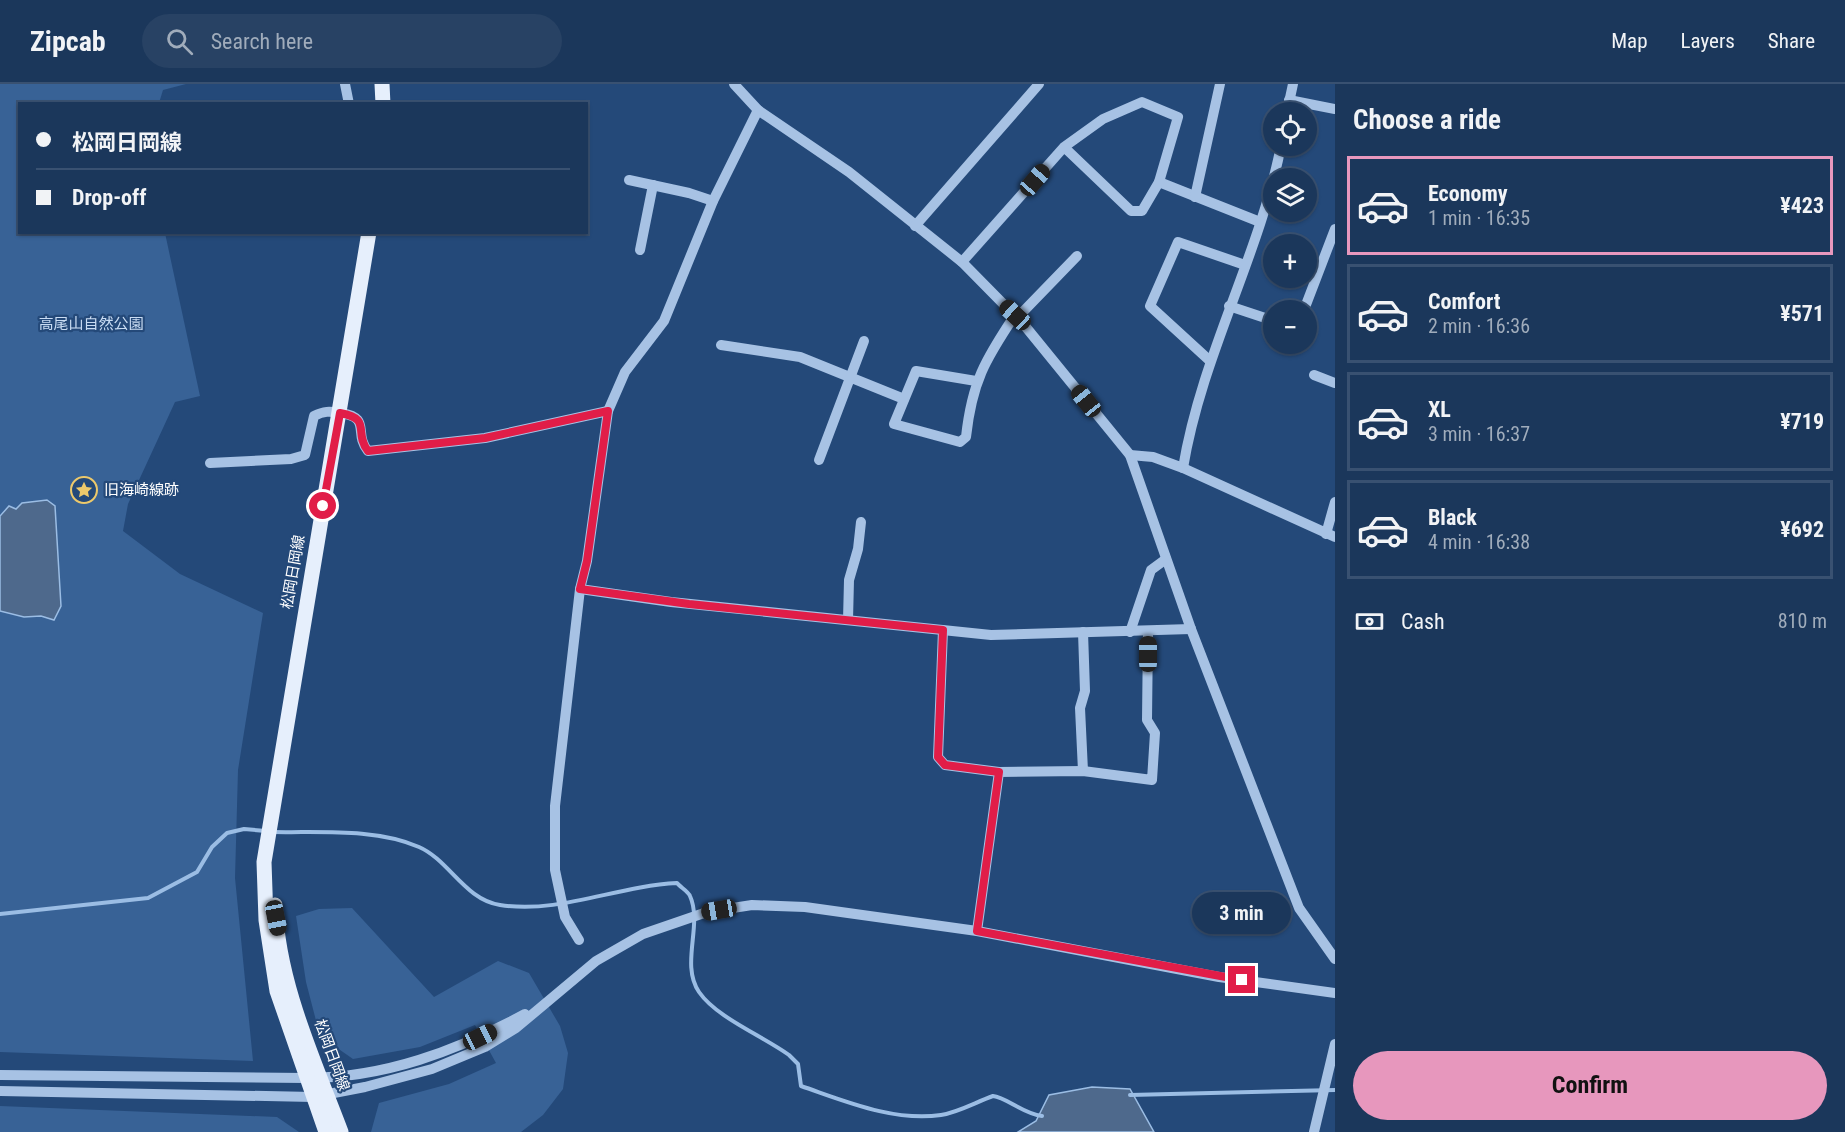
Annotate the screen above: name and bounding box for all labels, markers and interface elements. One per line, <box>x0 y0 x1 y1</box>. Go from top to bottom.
search box <box>142 14 562 68</box>
text: Zipcab <box>30 25 106 58</box>
icon: search <box>163 25 196 58</box>
text: Search here <box>211 29 313 54</box>
text: Map <box>1611 29 1648 53</box>
text: Layers <box>1681 29 1735 53</box>
text: Share <box>1768 29 1815 53</box>
map controls <box>1263 102 1317 354</box>
button: locate <box>1263 102 1317 156</box>
text: Choose a ride <box>1353 104 1501 136</box>
text: 松岡日岡線 <box>72 130 182 155</box>
car <box>1016 161 1054 199</box>
button: layers <box>1263 168 1317 222</box>
icon: car <box>1356 179 1410 233</box>
text: Economy <box>1428 181 1508 206</box>
text: Drop-off <box>72 185 146 210</box>
text: ¥423 <box>1780 193 1824 218</box>
text: 1 min · 16:35 <box>1428 206 1530 230</box>
button: + <box>1263 234 1317 288</box>
icon: car <box>1356 287 1410 341</box>
text: Comfort <box>1428 289 1501 314</box>
car <box>996 296 1034 334</box>
button: − <box>1263 300 1317 354</box>
text: ¥571 <box>1780 301 1824 326</box>
text: 2 min · 16:36 <box>1428 314 1530 338</box>
park label: 高尾山自然公園 <box>38 315 144 333</box>
car <box>1068 381 1104 421</box>
icon: car <box>1356 395 1410 449</box>
text: XL <box>1428 397 1451 422</box>
text: ¥719 <box>1780 409 1824 434</box>
text: 3 min · 16:37 <box>1428 422 1530 446</box>
place icon: 旧海崎線跡 <box>69 475 99 505</box>
place label: 旧海崎線跡 <box>104 481 179 499</box>
route start <box>309 492 336 519</box>
icon: car <box>1356 503 1410 557</box>
text: Black <box>1428 505 1477 530</box>
text: ¥692 <box>1780 517 1824 542</box>
text: 4 min · 16:38 <box>1428 530 1530 554</box>
street label: 松岡日岡線 <box>278 533 308 611</box>
icon: cash <box>1353 605 1386 638</box>
text: Cash <box>1401 609 1445 634</box>
text: 810 m <box>1778 609 1827 633</box>
car <box>1139 636 1157 672</box>
callout: 3 min <box>1192 893 1292 935</box>
car <box>700 898 738 922</box>
car <box>264 899 288 937</box>
text: 3 min <box>1219 901 1264 925</box>
route end <box>1228 966 1255 993</box>
street label: 松岡日岡線 <box>311 1017 353 1093</box>
car <box>460 1021 500 1053</box>
button: Confirm <box>1353 1051 1827 1120</box>

